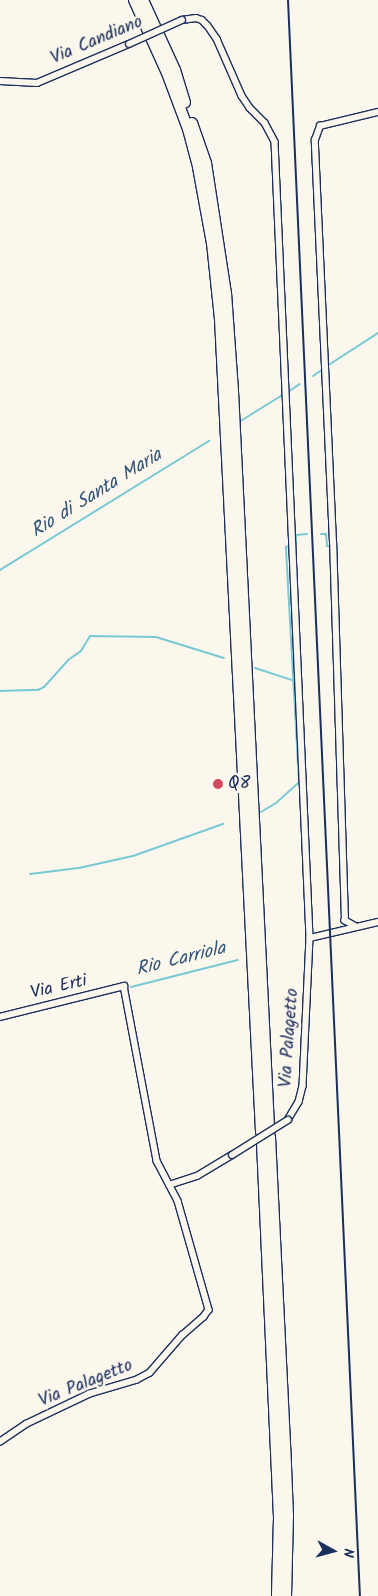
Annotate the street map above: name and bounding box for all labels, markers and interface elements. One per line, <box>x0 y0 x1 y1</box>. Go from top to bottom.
street label: Via Candiano <box>48 12 146 70</box>
water label: Rio di Santa Maria <box>27 445 167 543</box>
place label: Q8 <box>228 773 250 795</box>
marker: Q8 <box>212 778 224 790</box>
water label: Rio Carriola <box>134 938 228 982</box>
street label: Via Erti <box>29 971 89 1005</box>
street label: Via Palagetto <box>276 988 304 1088</box>
street label: Via Palagetto <box>36 1355 136 1413</box>
north arrow <box>308 1526 358 1576</box>
text: N <box>336 1547 359 1559</box>

